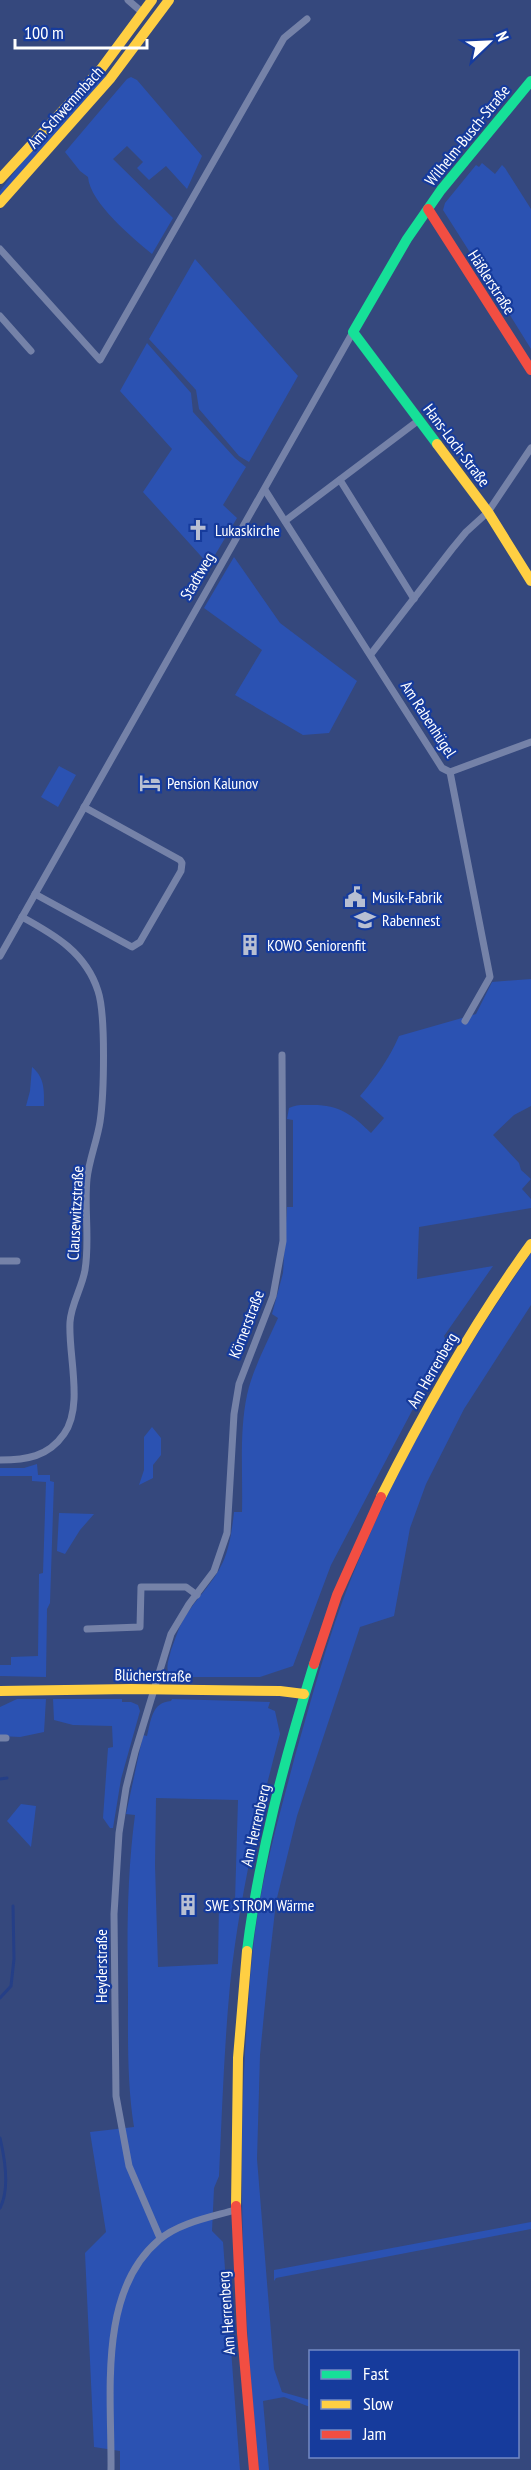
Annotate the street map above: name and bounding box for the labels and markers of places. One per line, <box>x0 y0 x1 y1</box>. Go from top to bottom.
church icon: Lukaskirche <box>186 518 210 542</box>
place label: Lukaskirche <box>215 520 280 540</box>
hotel icon: Pension Kalunov <box>138 771 162 795</box>
place label: Pension Kalunov <box>167 773 259 793</box>
public building icon: Musik-Fabrik <box>343 885 367 909</box>
place label: Musik-Fabrik <box>372 887 443 907</box>
school or university icon: Rabennest <box>353 908 377 932</box>
place label: Rabennest <box>382 910 441 930</box>
building icon: KOWO Seniorenfit <box>238 933 262 957</box>
place label: KOWO Seniorenfit <box>267 935 367 955</box>
building icon: SWE STROM Wärme <box>176 1893 200 1917</box>
place label: SWE STROM Wärme <box>205 1895 314 1915</box>

